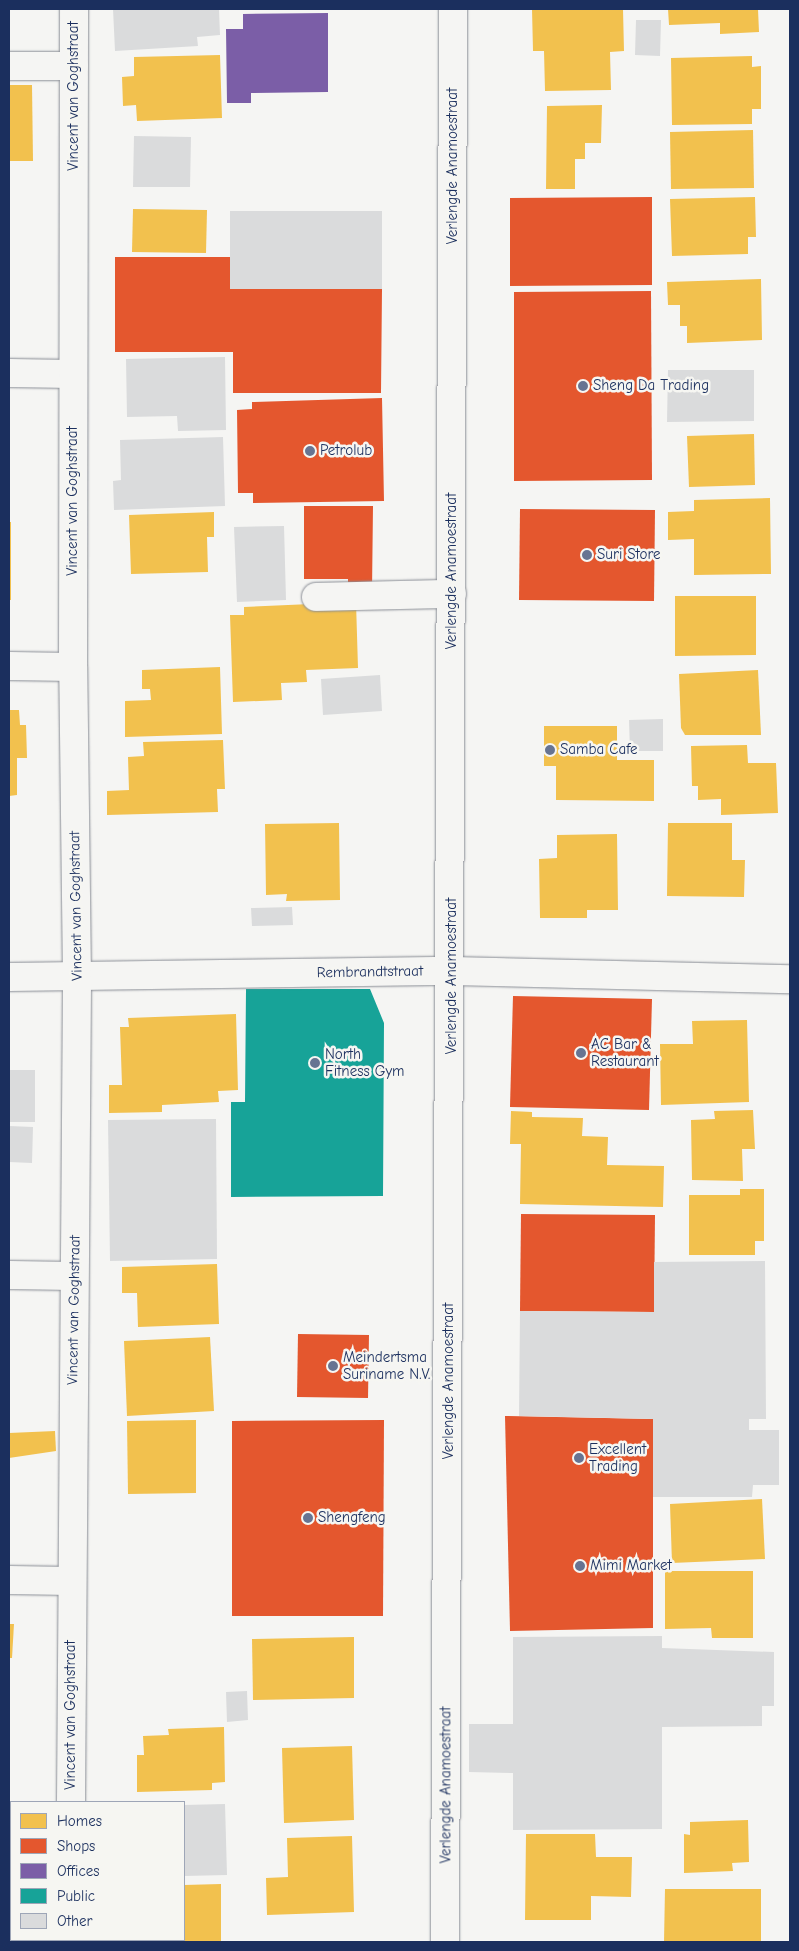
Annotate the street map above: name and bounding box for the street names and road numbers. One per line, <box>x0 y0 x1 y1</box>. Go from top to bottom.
street label: Vincent van Goghstraat <box>65 21 83 171</box>
street label: Verlengde Anamoestraat <box>444 88 462 244</box>
street label: Vincent van Goghstraat <box>64 426 82 576</box>
street label: Verlengde Anamoestraat <box>443 493 461 649</box>
street label: Vincent van Goghstraat <box>66 831 86 981</box>
street label: Verlengde Anamoestraat <box>443 898 461 1054</box>
street label: Rembrandtstraat <box>317 962 423 982</box>
street label: Vincent van Goghstraat <box>64 1235 84 1385</box>
street label: Verlengde Anamoestraat <box>440 1303 458 1459</box>
street label: Vincent van Goghstraat <box>62 1640 80 1790</box>
street label: Verlengde Anamoestraat <box>437 1707 455 1863</box>

